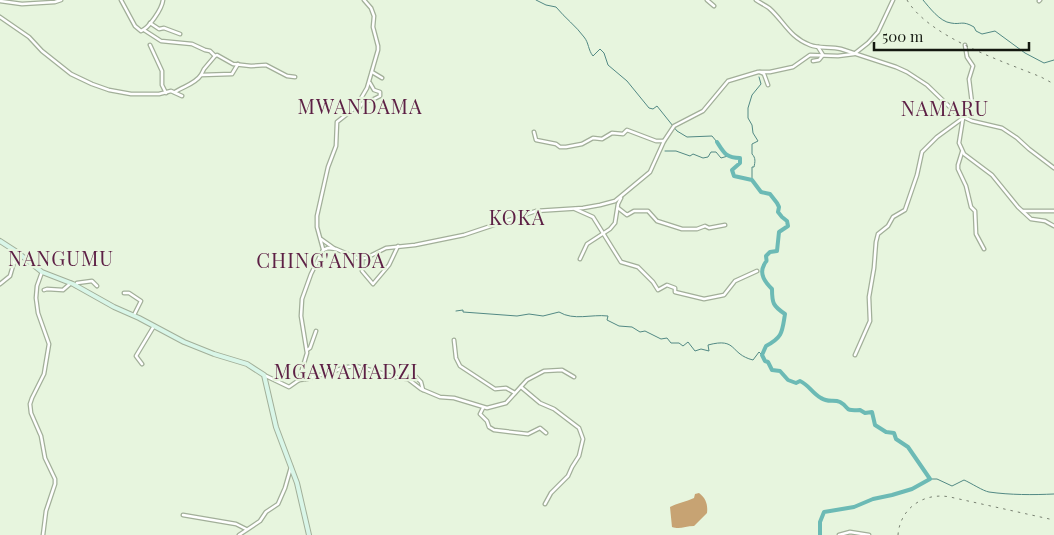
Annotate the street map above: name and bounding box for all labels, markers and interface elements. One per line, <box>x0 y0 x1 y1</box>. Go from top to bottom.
scale bar <box>874 20 1029 52</box>
text: 500 m <box>882 26 924 46</box>
district label: MWANDAMA <box>298 92 422 119</box>
district label: NAMARU <box>901 94 989 121</box>
district label: KOKA <box>489 203 545 230</box>
district label: NANGUMU <box>8 244 114 271</box>
district label: CHING'ANDA <box>256 246 386 273</box>
district label: MGAWAMADZI <box>274 357 418 384</box>

